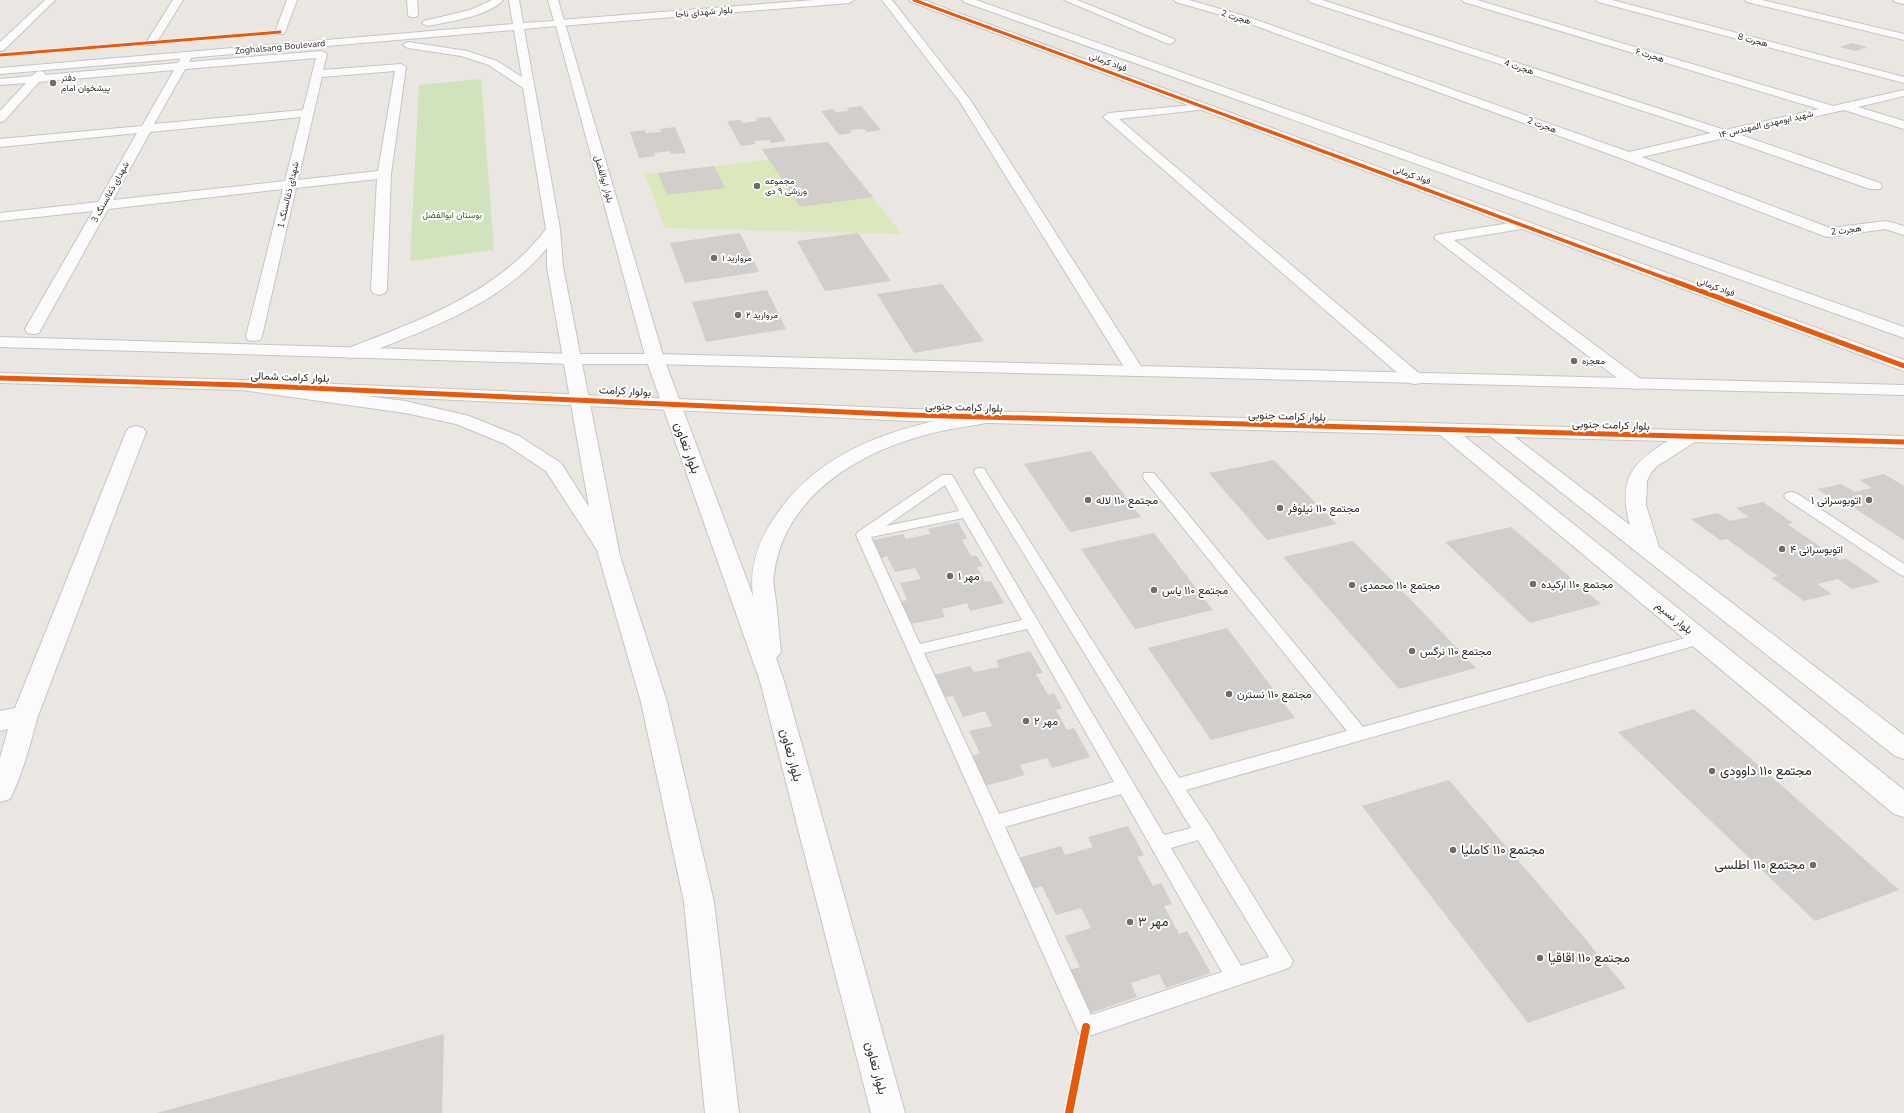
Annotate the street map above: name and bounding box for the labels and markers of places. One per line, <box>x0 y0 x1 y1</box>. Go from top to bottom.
place label: دفتر پیشخوان امام <box>60 72 110 94</box>
marker: دفتر پیشخوان امام <box>48 78 58 88</box>
place label: مجموعه ورزشی ۹ دی <box>765 175 807 197</box>
marker: مجموعه ورزشی ۹ دی <box>752 181 762 191</box>
place label: مروارید ۱ <box>722 252 752 264</box>
marker: مروارید ۱ <box>709 253 719 263</box>
place label: مروارید ۲ <box>746 309 778 321</box>
marker: مروارید ۲ <box>733 310 743 320</box>
place label: معجزه <box>1582 355 1605 367</box>
marker: معجزه <box>1569 356 1579 366</box>
place label: مجتمع ۱۱۰ لاله <box>1096 493 1158 508</box>
place label: اتوبوسرانی ۱ <box>1811 493 1861 508</box>
marker: مجتمع ۱۱۰ لاله <box>1083 495 1093 505</box>
marker: اتوبوسرانی ۱ <box>1864 495 1874 505</box>
place label: مجتمع ۱۱۰ نیلوفر <box>1287 501 1360 516</box>
marker: مجتمع ۱۱۰ نیلوفر <box>1275 503 1285 513</box>
place label: اتوبوسرانی ۴ <box>1790 542 1843 557</box>
marker: اتوبوسرانی ۴ <box>1777 544 1787 554</box>
place label: مهر ۱ <box>958 569 980 584</box>
marker: مهر ۱ <box>945 571 955 581</box>
place label: مجتمع ۱۱۰ ارکیده <box>1541 577 1613 592</box>
place label: مجتمع ۱۱۰ محمدی <box>1360 578 1440 593</box>
marker: مجتمع ۱۱۰ ارکیده <box>1528 579 1538 589</box>
marker: مجتمع ۱۱۰ محمدی <box>1347 580 1357 590</box>
place label: مجتمع ۱۱۰ یاس <box>1162 583 1228 598</box>
marker: مجتمع ۱۱۰ یاس <box>1149 585 1159 595</box>
place label: مجتمع ۱۱۰ نرگس <box>1420 644 1492 659</box>
marker: مجتمع ۱۱۰ نرگس <box>1407 646 1417 656</box>
place label: مجتمع ۱۱۰ نسترن <box>1237 687 1312 702</box>
marker: مجتمع ۱۱۰ نسترن <box>1224 689 1234 699</box>
place label: مهر ۲ <box>1034 714 1058 729</box>
marker: مهر ۲ <box>1021 716 1031 726</box>
place label: مجتمع ۱۱۰ داوودی <box>1720 762 1812 780</box>
marker: مجتمع ۱۱۰ داوودی <box>1707 766 1717 776</box>
place label: مجتمع ۱۱۰ کاملیا <box>1461 841 1545 859</box>
marker: مجتمع ۱۱۰ کاملیا <box>1448 845 1458 855</box>
place label: مجتمع ۱۱۰ اطلسی <box>1715 856 1805 874</box>
marker: مجتمع ۱۱۰ اطلسی <box>1808 860 1818 870</box>
place label: مهر ۳ <box>1138 913 1168 931</box>
marker: مهر ۳ <box>1125 917 1135 927</box>
place label: مجتمع ۱۱۰ اقاقیا <box>1548 949 1630 967</box>
marker: مجتمع ۱۱۰ اقاقیا <box>1535 953 1545 963</box>

